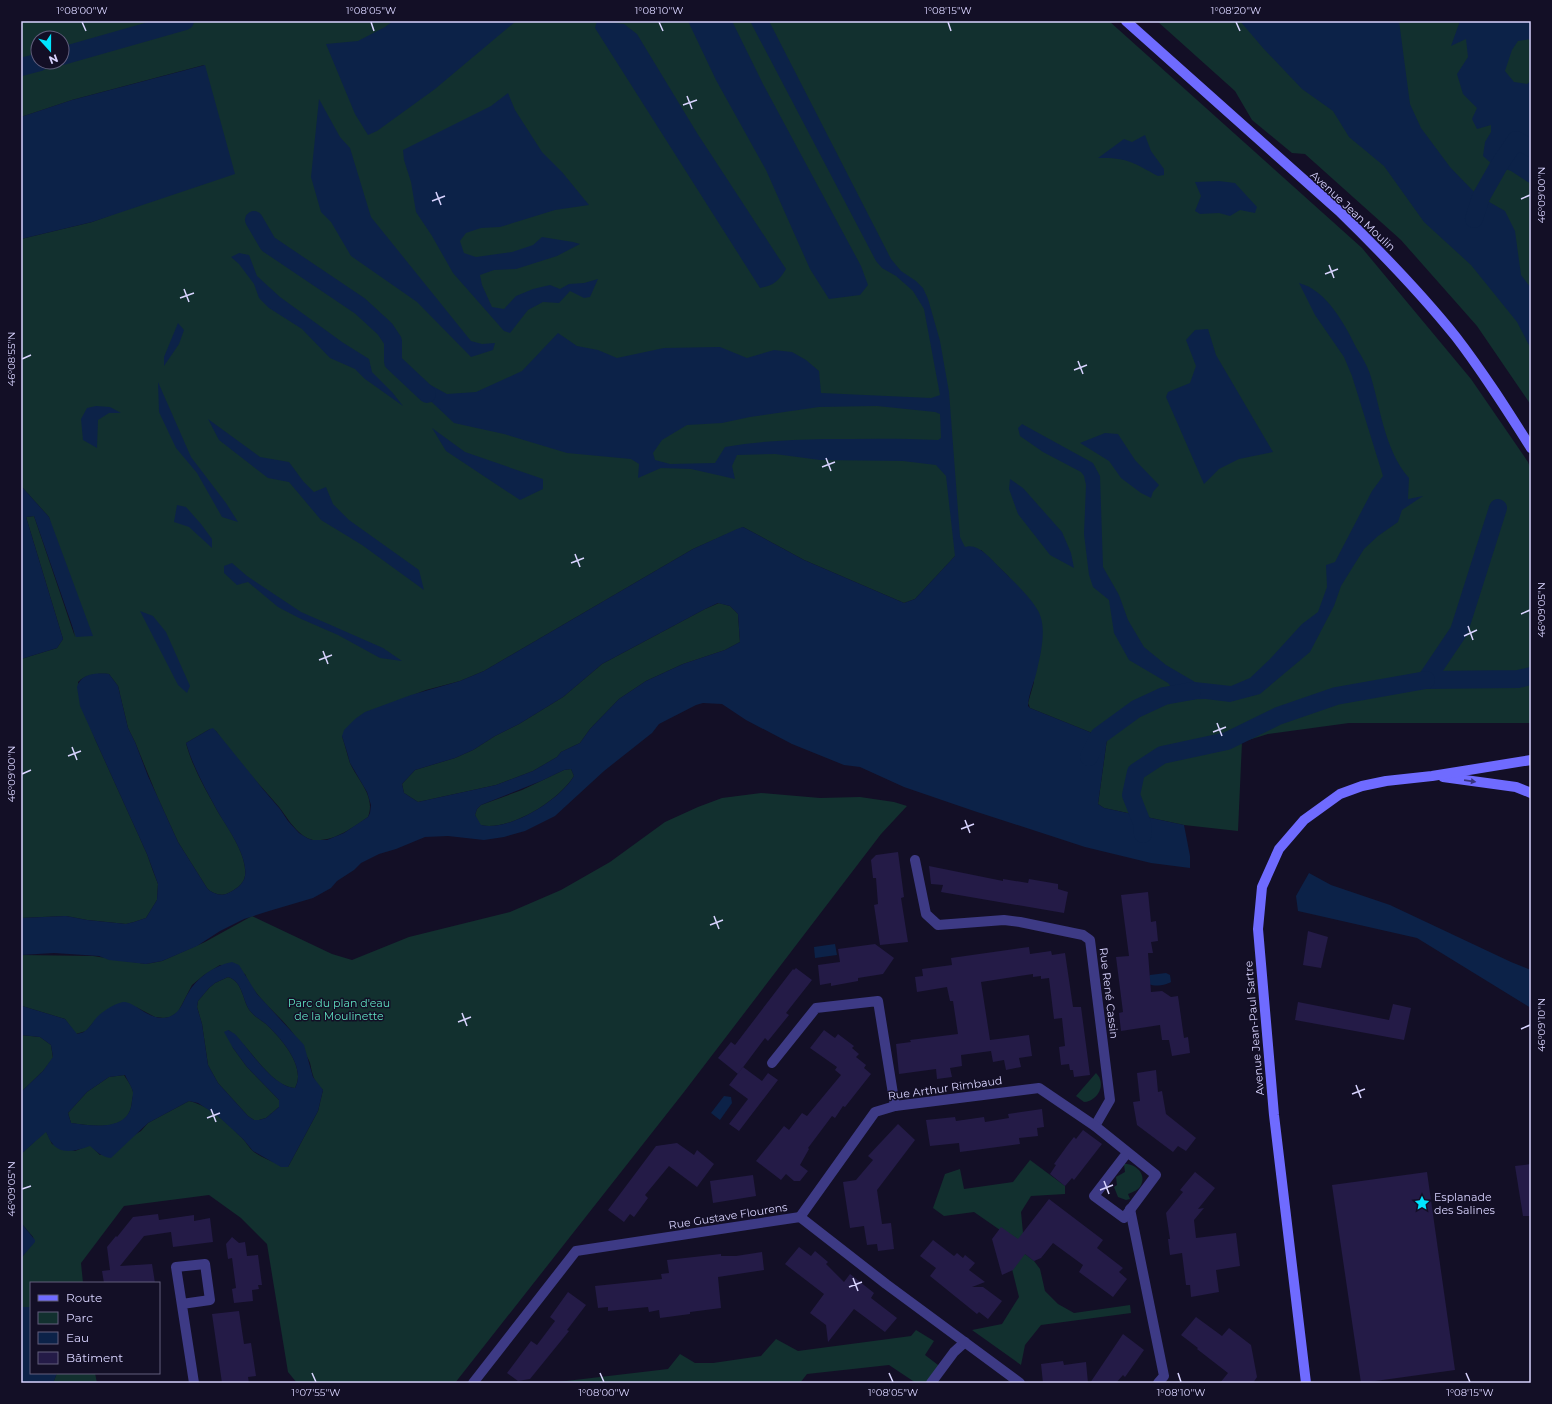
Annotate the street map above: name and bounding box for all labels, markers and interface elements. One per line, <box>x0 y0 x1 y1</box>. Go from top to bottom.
text: 1°08'00"W <box>56 4 108 17</box>
text: 1°08'05"W <box>346 4 396 17</box>
text: 1°08'10"W <box>635 4 683 17</box>
text: 1°08'15"W <box>924 4 972 17</box>
text: 1°08'20"W <box>1211 4 1261 17</box>
north arrow <box>30 30 70 70</box>
text: N <box>47 51 60 67</box>
text: 46°09'00"N <box>1535 167 1548 223</box>
street label: Avenue Jean Moulin <box>1308 168 1398 254</box>
text: 46°08'55"N <box>5 332 18 386</box>
text: 46°09'05"N <box>1535 582 1548 638</box>
text: 46°09'00"N <box>5 746 18 802</box>
one-way arrow <box>1464 778 1476 784</box>
street label: Rue René Cassin <box>1096 947 1122 1039</box>
street label: Avenue Jean-Paul Sartre <box>1241 960 1267 1096</box>
park label: Parc du plan d'eau de la Moulinette <box>288 996 390 1023</box>
text: 46°09'10"N <box>1535 998 1548 1052</box>
street label: Rue Arthur Rimbaud <box>887 1073 1003 1103</box>
text: 46°09'05"N <box>5 1161 18 1217</box>
place label: Esplanade des Salines <box>1434 1190 1496 1217</box>
place icon: Esplanade des Salines <box>1413 1194 1431 1212</box>
street label: Rue Gustave Flourens <box>668 1200 789 1232</box>
legend <box>30 1282 160 1374</box>
text: Route <box>66 1290 102 1305</box>
text: Parc <box>66 1310 93 1325</box>
text: Eau <box>66 1330 89 1345</box>
text: Bâtiment <box>66 1350 123 1365</box>
text: 1°07'55"W <box>292 1386 340 1399</box>
text: 1°08'00"W <box>578 1386 630 1399</box>
text: 1°08'05"W <box>868 1386 918 1399</box>
text: 1°08'10"W <box>1157 1386 1205 1399</box>
text: 1°08'15"W <box>1446 1386 1494 1399</box>

